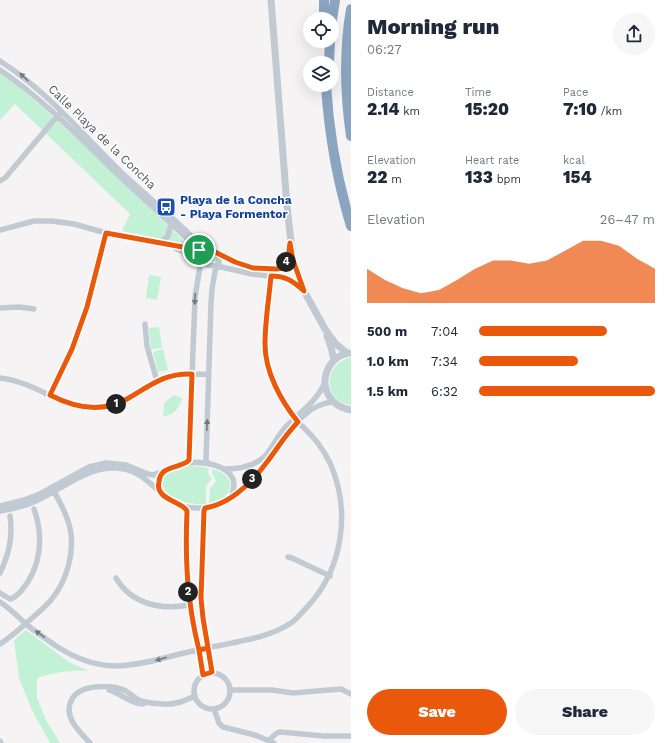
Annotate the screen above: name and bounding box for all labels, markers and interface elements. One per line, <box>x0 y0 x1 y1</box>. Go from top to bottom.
map controls <box>303 12 339 92</box>
button: locate <box>303 12 339 48</box>
button: share <box>613 13 655 55</box>
text: Morning run <box>367 14 499 39</box>
text: 06:27 <box>367 42 401 57</box>
button: layers <box>303 56 339 92</box>
one-way arrow <box>19 73 29 82</box>
street label: Calle Playa de la Concha <box>45 82 159 192</box>
text: Distance <box>367 86 414 99</box>
text: Time <box>465 86 491 99</box>
text: Pace <box>563 86 588 99</box>
text: 2.14 <box>367 99 399 119</box>
text: 15:20 <box>465 99 509 119</box>
text: 7:10 <box>563 99 597 119</box>
text: km <box>399 105 420 118</box>
text: /km <box>597 105 622 118</box>
text: Elevation <box>367 154 416 167</box>
text: Heart rate <box>465 154 519 167</box>
text: kcal <box>563 154 585 167</box>
text: 22 <box>367 167 387 187</box>
text: 133 <box>465 167 493 187</box>
text: 154 <box>563 167 592 187</box>
text: m <box>387 173 402 186</box>
text: bpm <box>493 173 521 186</box>
place label: Playa de la Concha - Playa Formentor <box>180 193 292 221</box>
bus stop icon: Playa de la Concha - Playa Formentor <box>155 196 177 218</box>
text: Elevation <box>367 212 425 227</box>
text: 26–47 m <box>600 212 655 227</box>
pin <box>182 233 216 267</box>
icon: arrive <box>188 239 210 261</box>
pin: 4 <box>276 252 296 272</box>
text: 4 <box>282 255 290 268</box>
one-way arrow <box>192 293 198 306</box>
text: 500 m <box>367 324 407 339</box>
text: 7:04 <box>431 324 458 339</box>
text: 1.0 km <box>367 354 409 369</box>
text: 7:34 <box>431 354 458 369</box>
text: 1.5 km <box>367 384 408 399</box>
text: 6:32 <box>431 384 458 399</box>
pin: 1 <box>106 394 126 414</box>
text: 1 <box>114 397 118 410</box>
one-way arrow <box>203 419 210 431</box>
pin: 3 <box>242 469 262 489</box>
text: 3 <box>249 472 255 485</box>
pin: 2 <box>178 582 198 602</box>
text: 2 <box>185 585 191 598</box>
one-way arrow <box>35 630 45 638</box>
one-way arrow <box>155 656 167 662</box>
button: Save <box>367 689 507 735</box>
button: Share <box>515 689 655 735</box>

